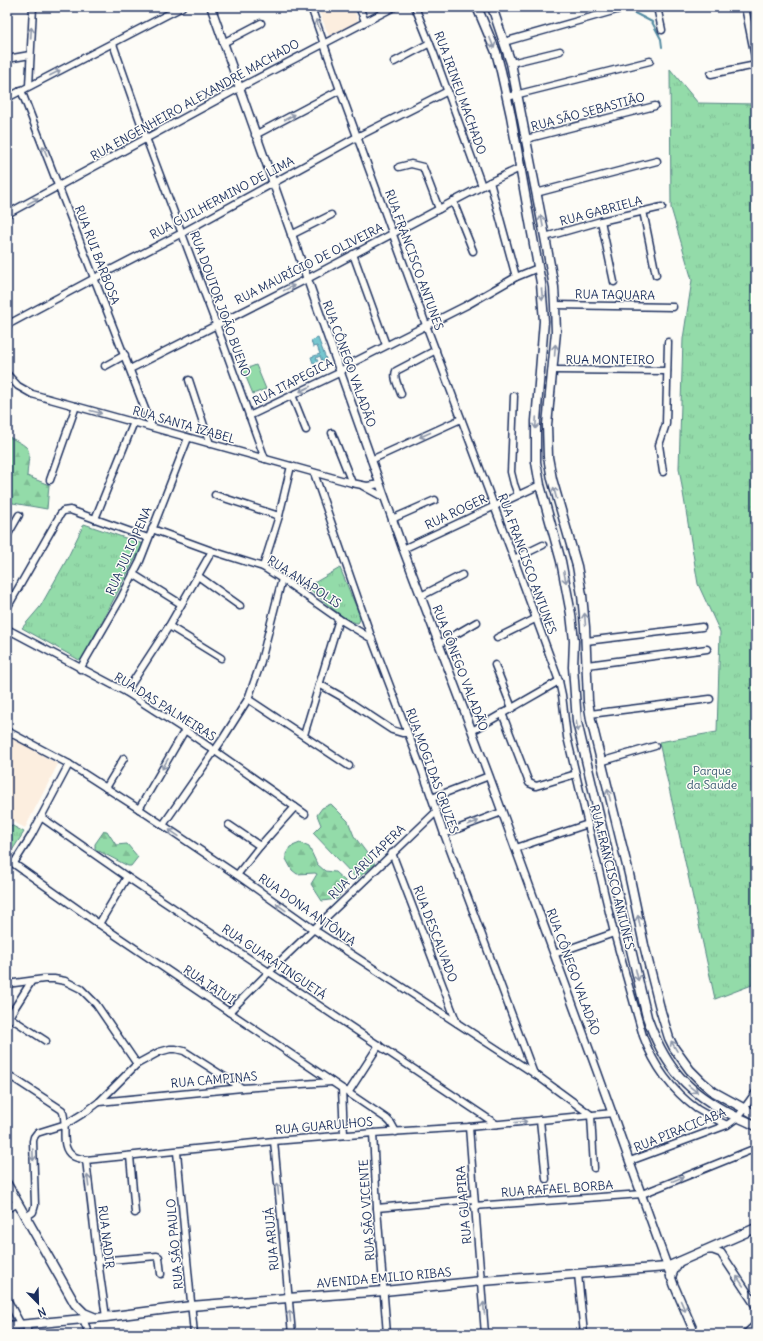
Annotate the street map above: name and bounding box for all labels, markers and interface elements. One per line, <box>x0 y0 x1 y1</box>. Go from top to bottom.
one-way arrow <box>313 19 321 31</box>
one-way arrow <box>28 27 35 40</box>
street label: RUA IRINEU MACHADO <box>431 29 490 157</box>
street label: RUA ENGENHEIRO ALEXANDRE MACHADO <box>88 36 302 163</box>
one-way arrow <box>489 37 496 49</box>
one-way arrow <box>49 68 61 76</box>
street label: RUA SÃO SEBASTIÃO <box>529 89 646 134</box>
one-way arrow <box>284 112 296 120</box>
one-way arrow <box>40 145 48 157</box>
street label: RUA GUILHERMINO DE LIMA <box>147 153 297 242</box>
street label: RUA FRANCISCO ANTUNES <box>382 187 447 333</box>
street label: RUA GABRIELA <box>558 192 644 229</box>
one-way arrow <box>27 196 39 204</box>
street label: RUA RUI BARBOSA <box>72 203 123 307</box>
one-way arrow <box>538 215 546 228</box>
street label: RUA MAURÍCIO DE OLIVEIRA <box>232 219 386 308</box>
street label: RUA DOUTOR JOÃO BUENO <box>187 229 254 379</box>
one-way arrow <box>282 284 294 291</box>
street label: RUA TAQUARA <box>575 286 655 303</box>
one-way arrow <box>539 287 546 300</box>
street label: RUA CÔNEGO VALADÃO <box>320 298 379 429</box>
one-way arrow <box>551 344 558 357</box>
street label: RUA MONTEIRO <box>565 352 655 367</box>
street label: RUA ITAPEGICA <box>250 355 336 408</box>
one-way arrow <box>300 386 312 393</box>
street label: RUA SANTA IZABEL <box>131 403 238 447</box>
one-way arrow <box>89 409 102 416</box>
one-way arrow <box>532 416 539 429</box>
one-way arrow <box>420 432 432 439</box>
one-way arrow <box>551 487 559 500</box>
street label: RUA ROGER <box>422 491 489 532</box>
street label: RUA FRANCISCO ANTUNES <box>495 491 560 637</box>
street label: RUA JULIO PENA <box>102 504 155 597</box>
street label: RUA ANÁPOLIS <box>265 552 344 611</box>
one-way arrow <box>561 570 569 583</box>
street label: RUA CÔNEGO VALADÃO <box>429 603 491 733</box>
one-way arrow <box>581 613 588 626</box>
street label: RUA DAS PALMEIRAS <box>112 669 219 744</box>
street label: RUA MOGI DAS CRUZES <box>403 706 462 836</box>
one-way arrow <box>574 719 582 732</box>
one-way arrow <box>161 758 169 770</box>
park label: Parque da Saúde <box>687 763 737 792</box>
one-way arrow <box>605 789 612 802</box>
street label: RUA FRANCISCO ANTUNES <box>587 803 638 951</box>
one-way arrow <box>467 819 480 826</box>
street label: RUA CARUTAPERA <box>325 821 408 902</box>
one-way arrow <box>169 829 180 837</box>
street label: RUA DONA ANTÔNIA <box>256 870 359 949</box>
street label: RUA DESCALVADO <box>410 883 461 984</box>
one-way arrow <box>276 903 287 911</box>
street label: RUA CÔNEGO VALADÃO <box>544 906 603 1037</box>
one-way arrow <box>634 915 642 928</box>
street label: RUA GUARATINGUETÁ <box>219 921 330 1002</box>
street label: RUA TATUÍ <box>181 962 238 1007</box>
one-way arrow <box>634 968 641 981</box>
one-way arrow <box>669 1040 677 1052</box>
street label: RUA CAMPINAS <box>170 1068 258 1091</box>
one-way arrow <box>688 1085 699 1093</box>
street label: RUA PIRACICABA <box>631 1104 728 1155</box>
street label: RUA GUARULHOS <box>275 1114 374 1137</box>
one-way arrow <box>514 1118 527 1126</box>
one-way arrow <box>30 1148 37 1161</box>
street label: RUA SÃO VICENTE <box>355 1159 378 1261</box>
street label: RUA GUAPIRA <box>453 1165 474 1245</box>
one-way arrow <box>84 1175 92 1188</box>
one-way arrow <box>671 1175 683 1183</box>
street label: RUA RAFAEL BORBA <box>500 1177 614 1200</box>
one-way arrow <box>275 1183 282 1196</box>
street label: RUA SÃO PAULO <box>163 1198 186 1290</box>
street label: RUA NADIR <box>95 1204 118 1270</box>
street label: RUA ARUJÁ <box>261 1206 282 1271</box>
street label: AVENIDA EMILIO RIBAS <box>316 1264 452 1291</box>
one-way arrow <box>736 1276 744 1287</box>
north arrow <box>18 1283 58 1323</box>
one-way arrow <box>679 1299 687 1311</box>
one-way arrow <box>480 1302 487 1315</box>
text: N <box>36 1304 48 1320</box>
one-way arrow <box>286 1310 294 1323</box>

